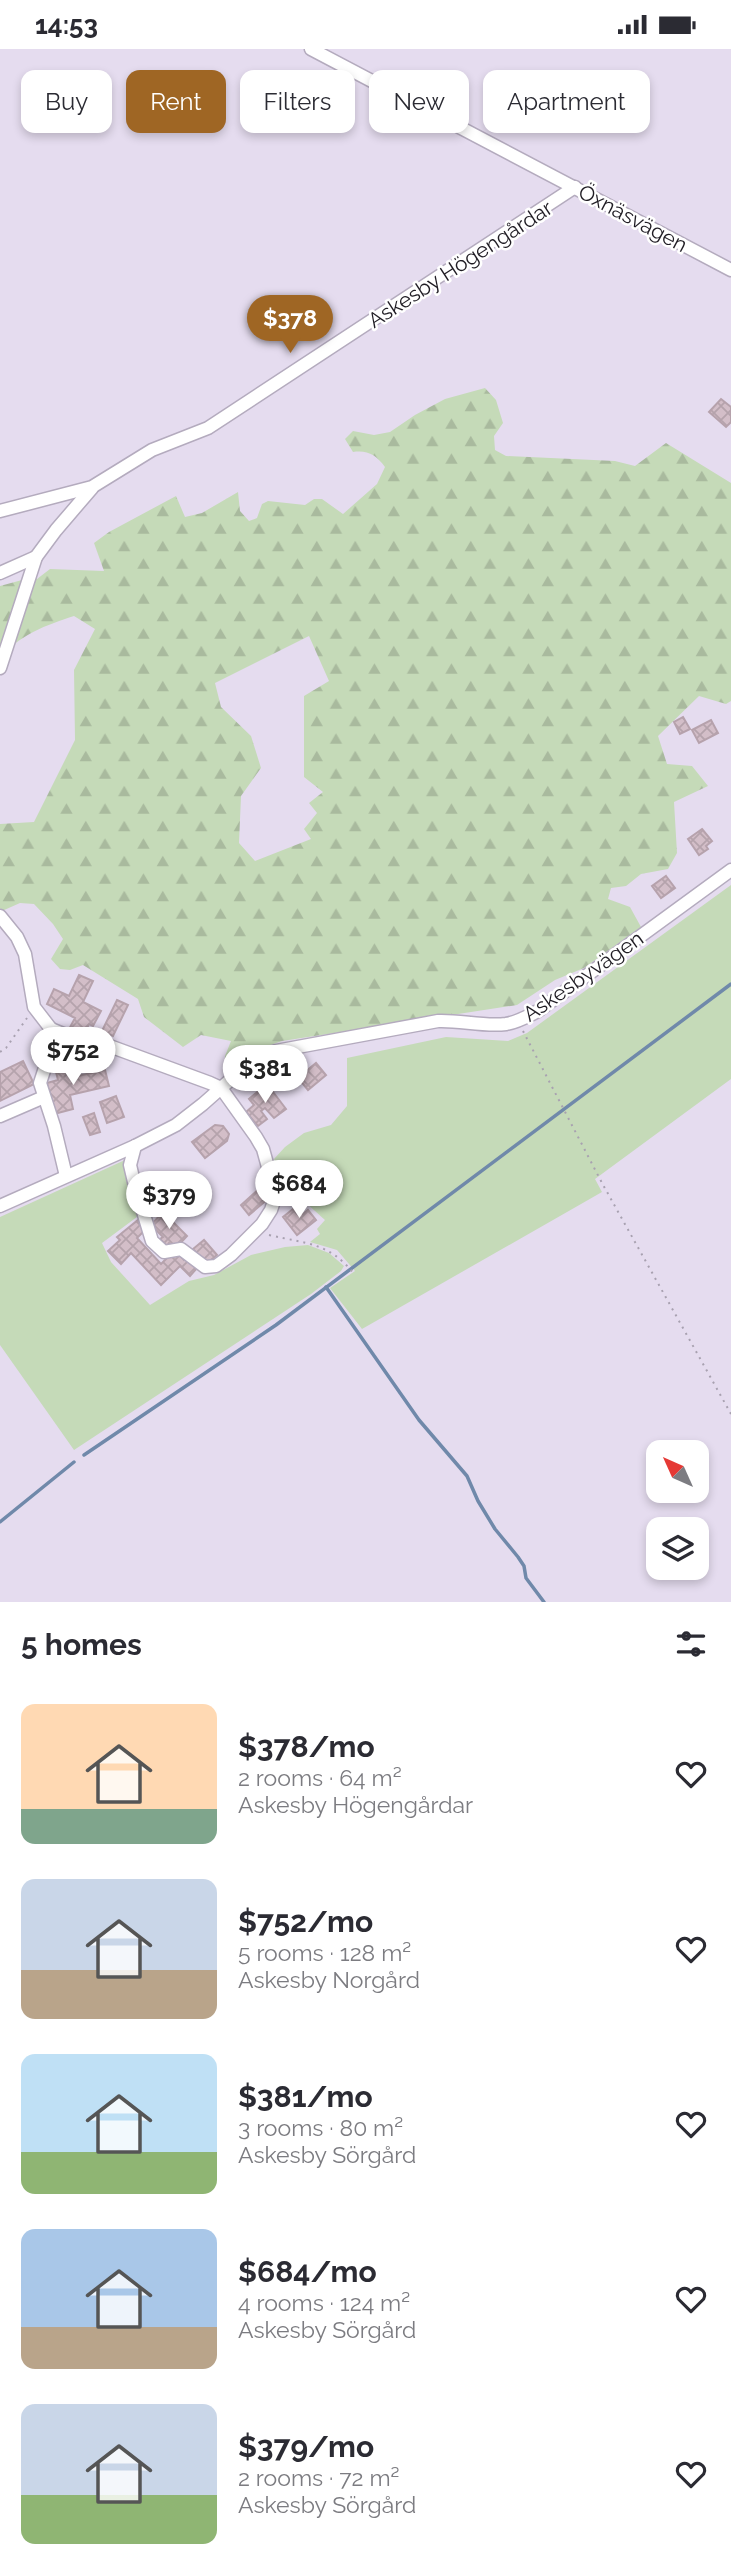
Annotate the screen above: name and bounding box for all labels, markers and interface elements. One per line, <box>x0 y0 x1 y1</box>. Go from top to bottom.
text: 14:53 <box>35 10 98 40</box>
chip: Buy <box>21 70 112 133</box>
chip: Rent <box>126 70 226 133</box>
chip: Filters <box>240 70 355 133</box>
chip: New <box>369 70 469 133</box>
chip: Apartment <box>483 70 650 133</box>
street label: Öxnäsvägen <box>574 179 692 257</box>
street label: Askesby Högengårdar <box>363 195 557 333</box>
pin: $378 <box>249 295 331 355</box>
text: $378 <box>263 304 317 331</box>
street label: Askesbyvägen <box>518 925 648 1027</box>
pin: $752 <box>32 1027 114 1087</box>
text: $752 <box>47 1036 99 1063</box>
pin: $381 <box>224 1045 306 1105</box>
text: $381 <box>239 1054 291 1081</box>
pin: $684 <box>258 1161 340 1220</box>
text: $684 <box>271 1169 327 1196</box>
pin: $379 <box>128 1171 210 1231</box>
text: $379 <box>142 1180 196 1207</box>
north arrow <box>646 1440 709 1503</box>
map controls <box>646 1440 709 1580</box>
button: layers <box>646 1517 709 1580</box>
icon: filters <box>672 1625 710 1663</box>
text: 5 homes <box>21 1627 142 1662</box>
text: $378/mo <box>238 1729 375 1764</box>
icon: home <box>77 1732 161 1816</box>
icon: heart <box>672 1755 710 1793</box>
text: 2 rooms · 64 m² <box>238 1764 402 1791</box>
text: Askesby Högengårdar <box>238 1791 473 1818</box>
text: $752/mo <box>238 1904 373 1939</box>
icon: home <box>77 1907 161 1991</box>
icon: heart <box>672 1930 710 1968</box>
text: 5 rooms · 128 m² <box>238 1939 411 1966</box>
text: Askesby Norgård <box>238 1966 420 1993</box>
text: $381/mo <box>238 2079 373 2114</box>
icon: home <box>77 2082 161 2166</box>
icon: heart <box>672 2105 710 2143</box>
text: 3 rooms · 80 m² <box>238 2114 403 2141</box>
text: Askesby Sörgård <box>238 2141 416 2168</box>
text: $684/mo <box>238 2254 377 2289</box>
icon: home <box>77 2257 161 2341</box>
icon: heart <box>672 2280 710 2318</box>
text: 4 rooms · 124 m² <box>238 2289 410 2316</box>
text: Askesby Sörgård <box>238 2316 416 2343</box>
text: $379/mo <box>238 2429 374 2464</box>
icon: home <box>77 2432 161 2516</box>
icon: heart <box>672 2455 710 2493</box>
text: 2 rooms · 72 m² <box>238 2464 399 2491</box>
text: Askesby Sörgård <box>238 2491 416 2518</box>

